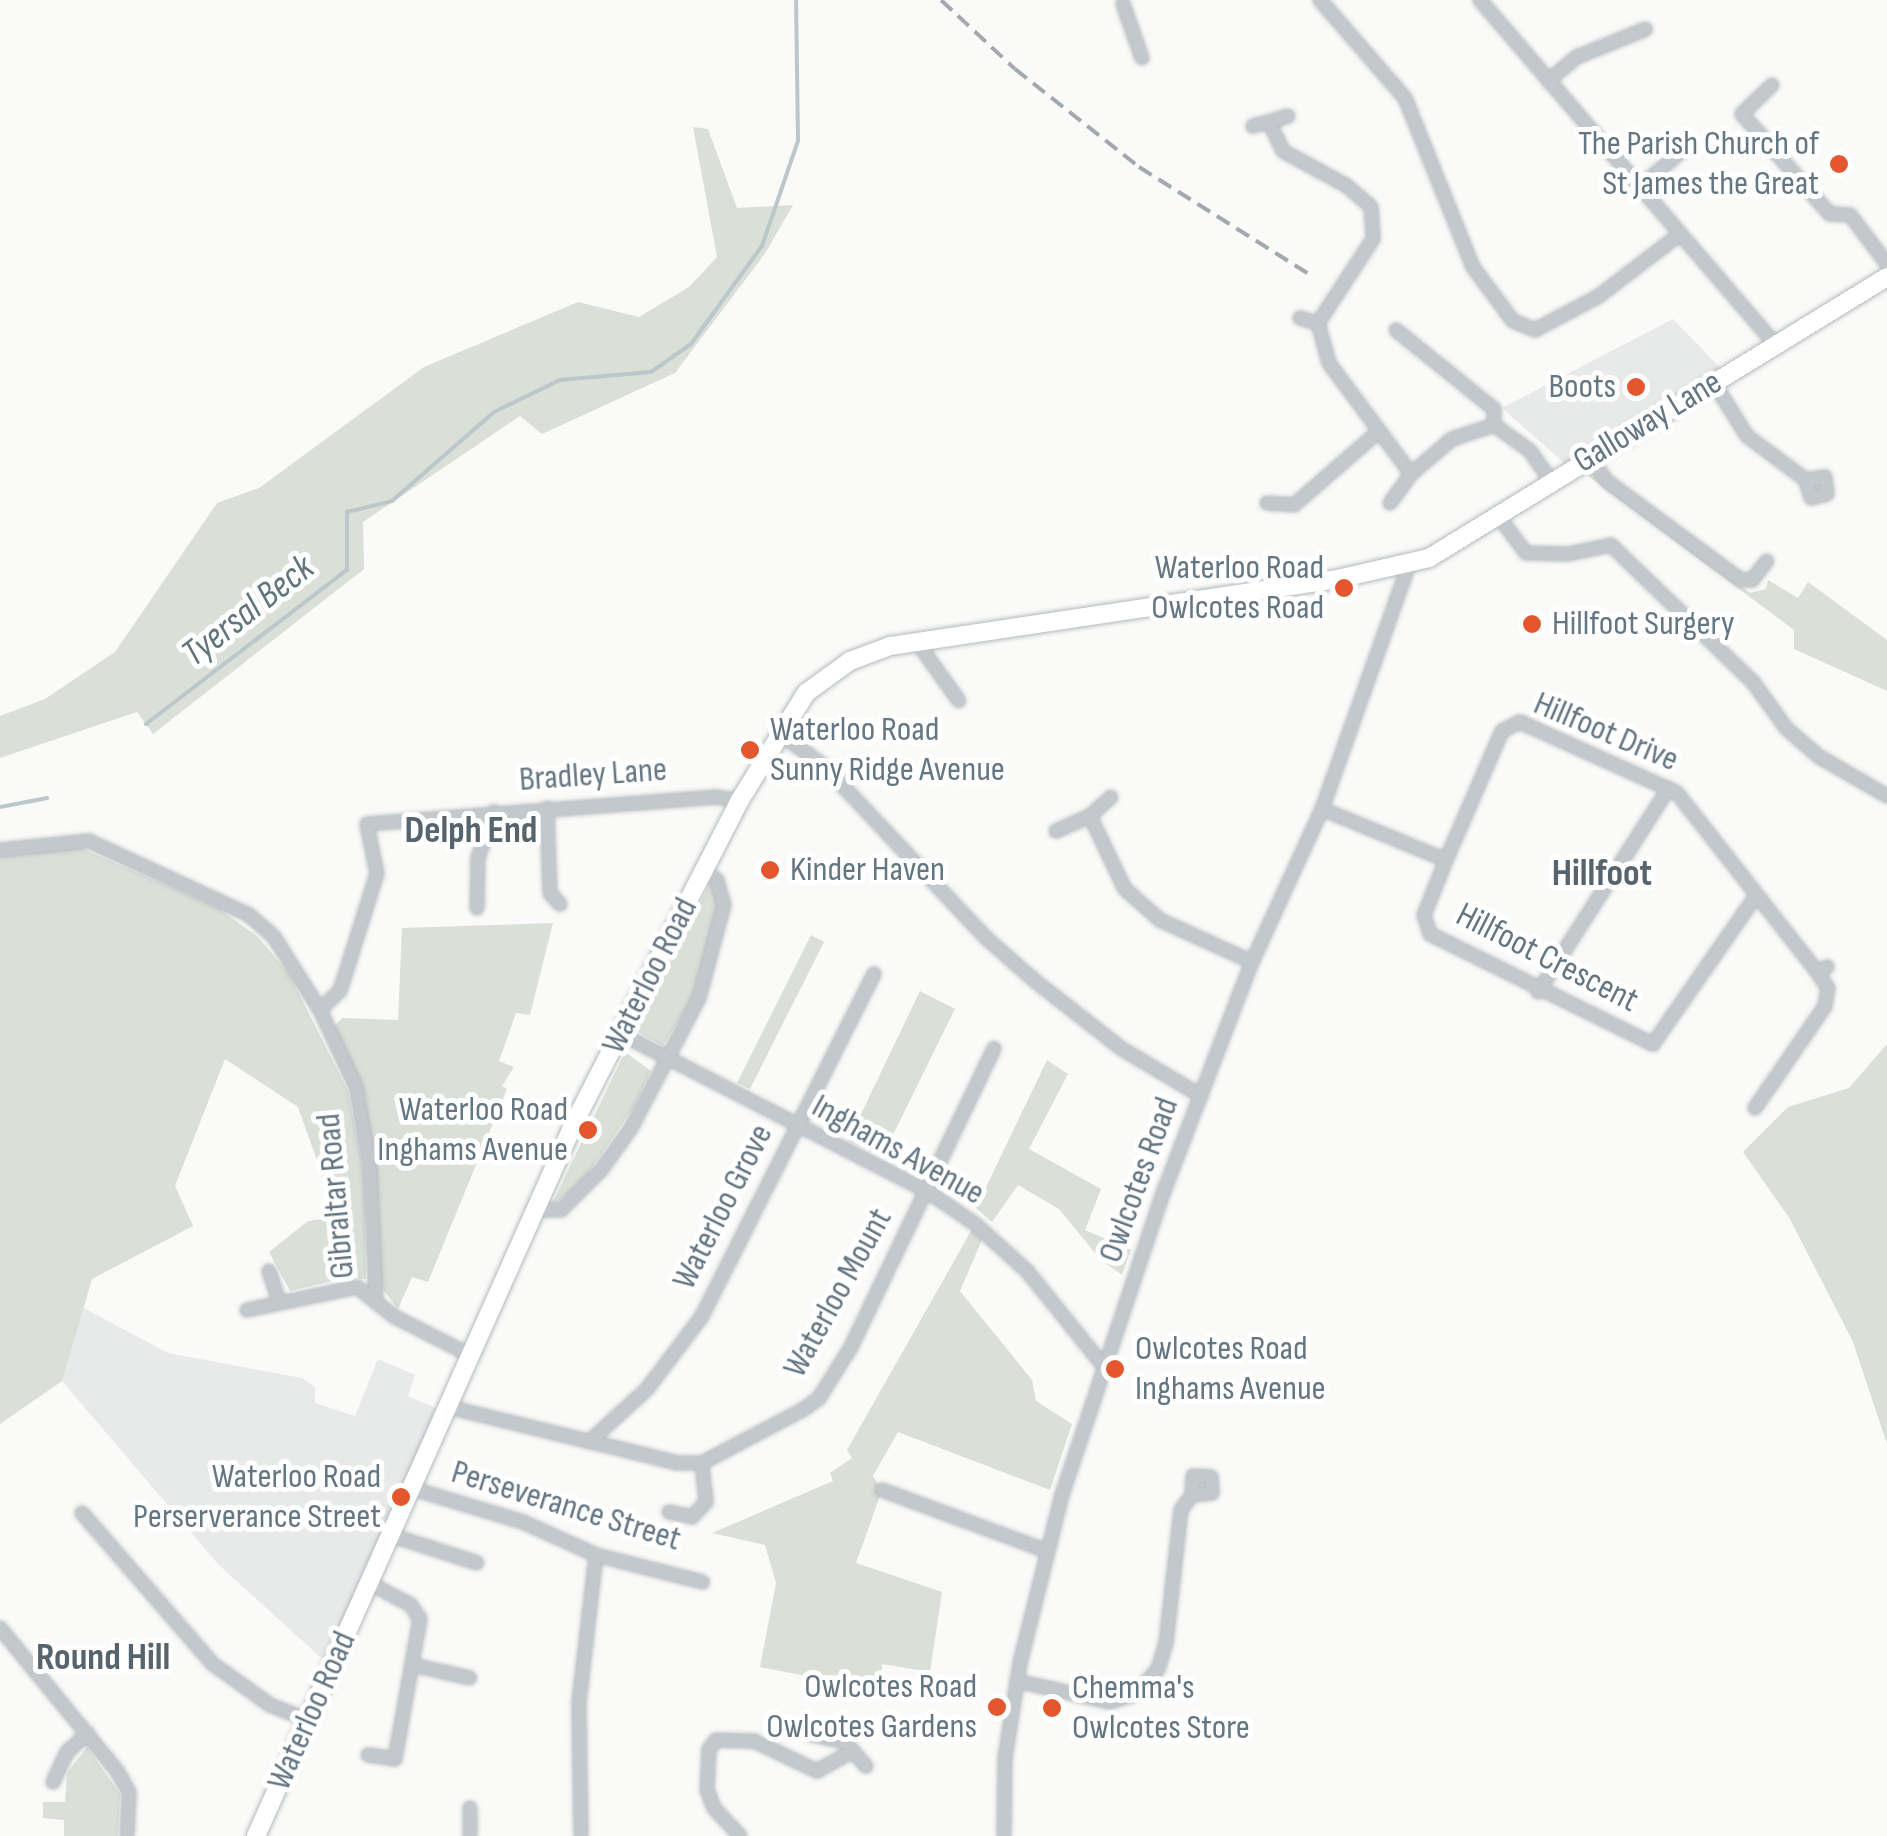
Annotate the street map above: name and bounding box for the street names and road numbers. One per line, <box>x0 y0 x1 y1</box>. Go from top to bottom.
street label: Galloway Lane <box>1566 361 1730 483</box>
street label: Hillfoot Drive <box>1527 683 1685 781</box>
street label: Bradley Lane <box>518 749 668 801</box>
street label: Waterloo Road <box>593 891 707 1061</box>
street label: Hillfoot Crescent <box>1449 894 1645 1022</box>
street label: Inghams Avenue <box>804 1085 992 1215</box>
street label: Owlcotes Road <box>1090 1092 1188 1268</box>
street label: Gibraltar Road <box>308 1112 364 1280</box>
street label: Waterloo Grove <box>664 1117 782 1297</box>
street label: Waterloo Mount <box>774 1201 902 1385</box>
street label: Perseverance Street <box>446 1451 686 1561</box>
street label: Waterloo Road <box>258 1625 366 1797</box>

